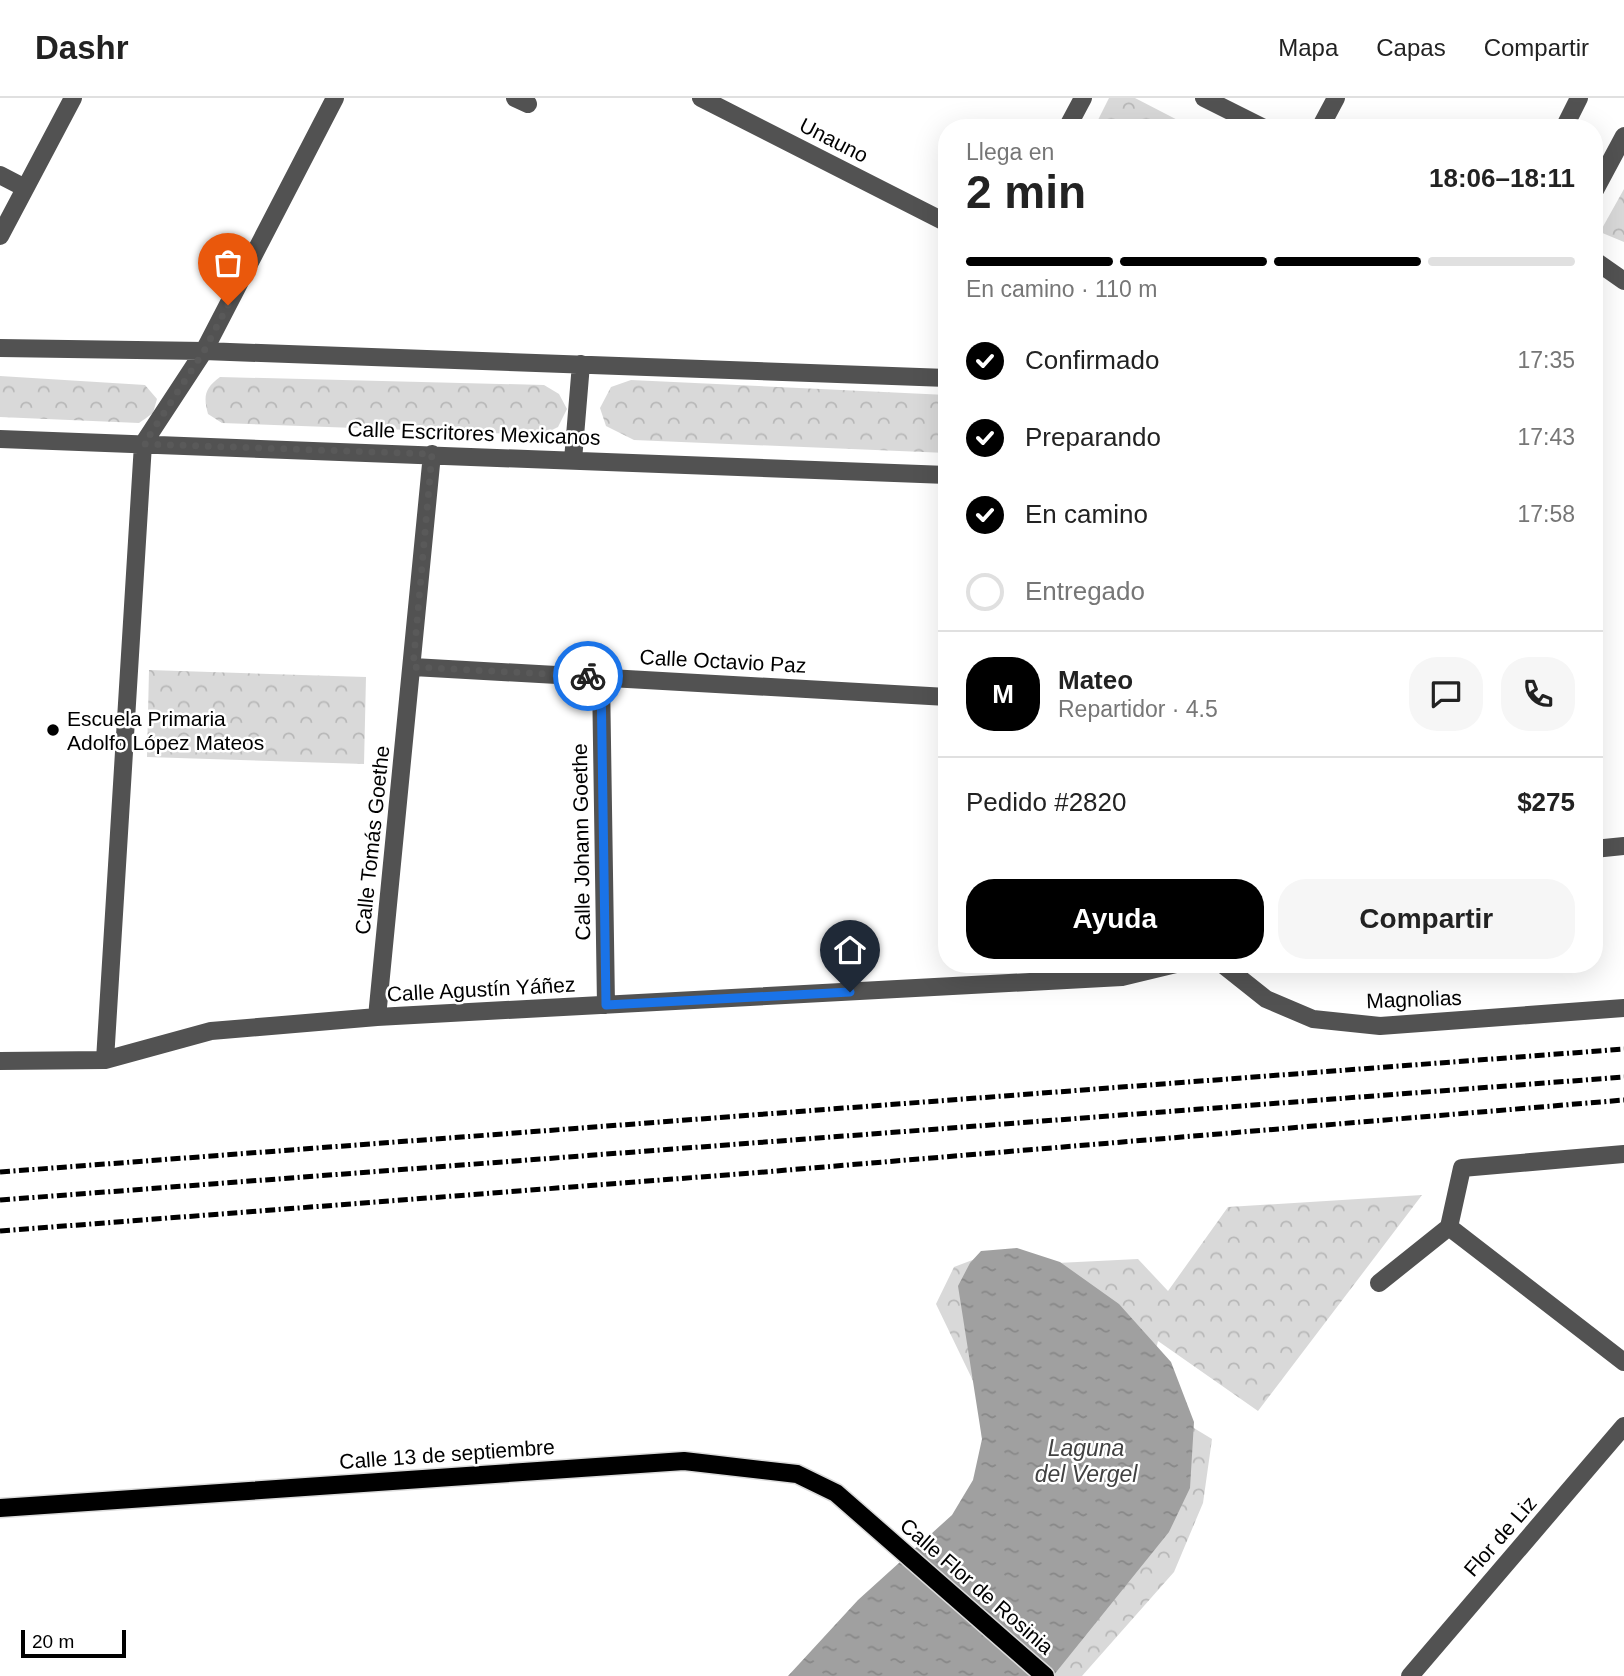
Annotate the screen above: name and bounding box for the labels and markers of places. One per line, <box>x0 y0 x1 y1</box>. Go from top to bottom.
pin <box>198 233 258 305</box>
place label: Escuela Primaria Adolfo López Mateos <box>67 707 264 754</box>
marker: Escuela Primaria Adolfo López Mateos <box>45 722 61 738</box>
pin <box>820 920 880 992</box>

